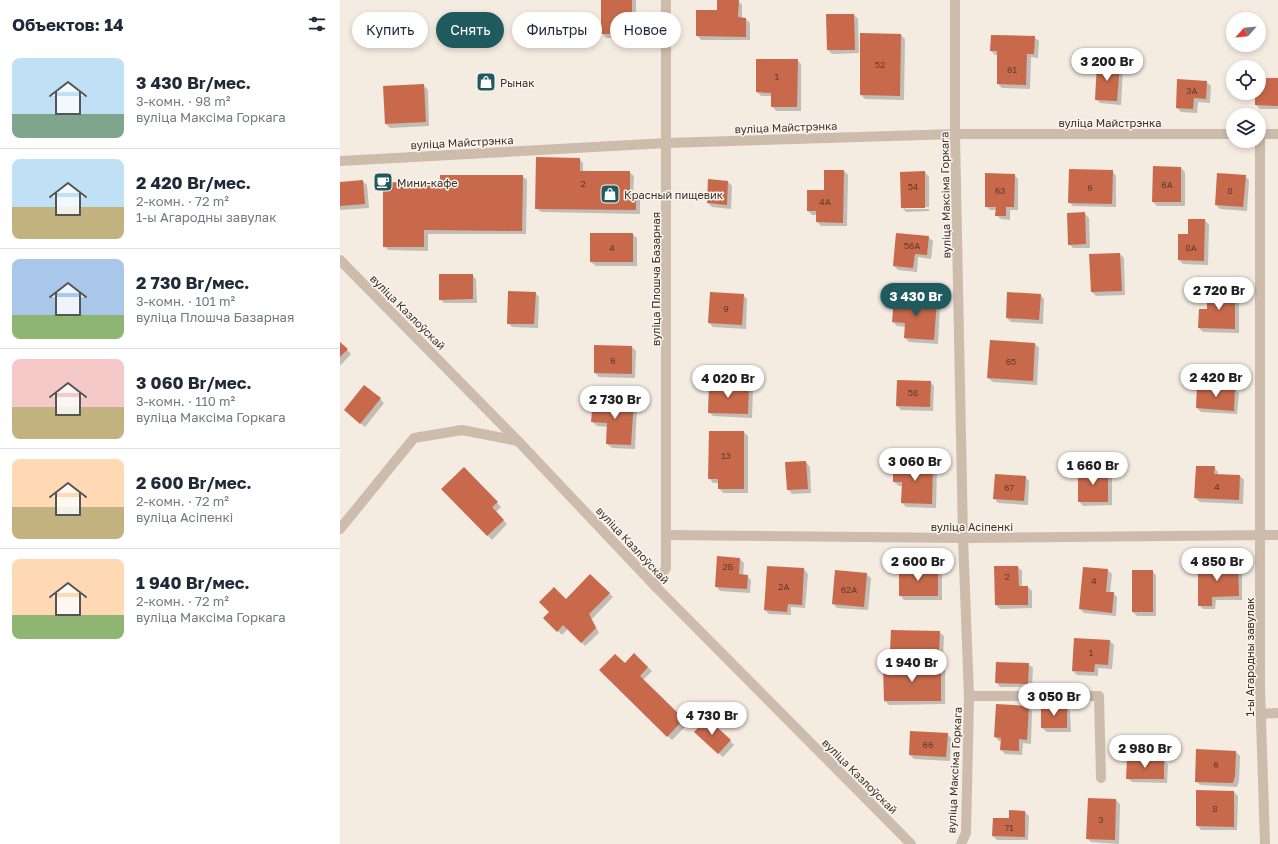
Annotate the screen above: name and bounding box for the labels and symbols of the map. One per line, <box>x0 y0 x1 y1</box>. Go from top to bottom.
north arrow <box>1226 12 1266 52</box>
pin: 3 200 Br <box>1066 48 1148 82</box>
house number: 52 <box>875 59 885 70</box>
house number: 61 <box>1007 64 1018 75</box>
shop icon: Рынак <box>475 71 497 93</box>
house number: 1 <box>775 71 780 82</box>
place label: Рынак <box>500 76 535 89</box>
house number: 3А <box>1186 85 1198 96</box>
street label: вуліца Майстрэнка <box>1059 116 1161 129</box>
street label: вуліца Майстрэнка <box>734 119 838 135</box>
street label: вуліца Максіма Горкага <box>937 132 953 258</box>
street label: вуліца Майстрэнка <box>410 133 514 151</box>
cafe icon: Мини-кафе <box>372 171 394 193</box>
place label: Мини-кафе <box>397 176 458 189</box>
house number: 2 <box>580 178 586 189</box>
house number: 6А <box>1161 179 1173 190</box>
house number: 54 <box>908 181 919 192</box>
house number: 6 <box>1087 182 1093 193</box>
shop icon: Красный пищевик <box>599 183 621 205</box>
house number: 63 <box>995 185 1005 196</box>
house number: 8 <box>1227 185 1233 196</box>
place label: Красный пищевик <box>624 188 724 201</box>
house number: 4А <box>819 196 831 207</box>
street label: вуліца Плошча Базарная <box>649 212 662 346</box>
house number: 56А <box>904 240 920 251</box>
house number: 4 <box>609 242 615 253</box>
house number: 8А <box>1185 242 1197 253</box>
street label: вуліца Казлоўскай <box>368 272 448 352</box>
pin: 2 720 Br <box>1178 277 1260 311</box>
pin: 3 430 Br <box>875 283 957 317</box>
house number: 9 <box>723 303 729 314</box>
house number: 6 <box>610 355 616 366</box>
house number: 65 <box>1006 356 1016 367</box>
pin: 2 420 Br <box>1175 364 1257 398</box>
pin: 4 020 Br <box>687 365 769 399</box>
pin: 2 730 Br <box>574 386 656 420</box>
house number: 58 <box>908 387 918 398</box>
pin: 3 060 Br <box>874 448 956 482</box>
house number: 13 <box>721 450 731 461</box>
pin: 1 660 Br <box>1052 452 1134 486</box>
house number: 4 <box>1214 481 1220 492</box>
house number: 67 <box>1004 482 1014 493</box>
street label: вуліца Казлоўскай <box>594 504 672 586</box>
street label: вуліца Асіпенкі <box>931 520 1013 533</box>
pin: 2 600 Br <box>877 548 959 582</box>
pin: 4 850 Br <box>1176 548 1258 582</box>
house number: 2Б <box>722 561 734 572</box>
house number: 2 <box>1004 571 1010 582</box>
house number: 4 <box>1091 575 1097 586</box>
house number: 2А <box>778 581 790 592</box>
house number: 62А <box>841 584 857 595</box>
street label: 1-ы Агародны завулак <box>1243 597 1256 717</box>
house number: 1 <box>1089 647 1094 658</box>
pin: 1 940 Br <box>871 649 953 683</box>
pin: 3 050 Br <box>1013 683 1095 717</box>
pin: 4 730 Br <box>671 702 753 736</box>
street label: вуліца Максіма Горкага <box>944 706 964 834</box>
pin: 2 980 Br <box>1104 735 1186 769</box>
street label: вуліца Казлоўскай <box>820 736 900 816</box>
house number: 66 <box>923 739 933 750</box>
house number: 6 <box>1213 759 1219 770</box>
house number: 8 <box>1212 803 1218 814</box>
house number: 3 <box>1098 814 1104 825</box>
house number: 71 <box>1004 822 1014 833</box>

